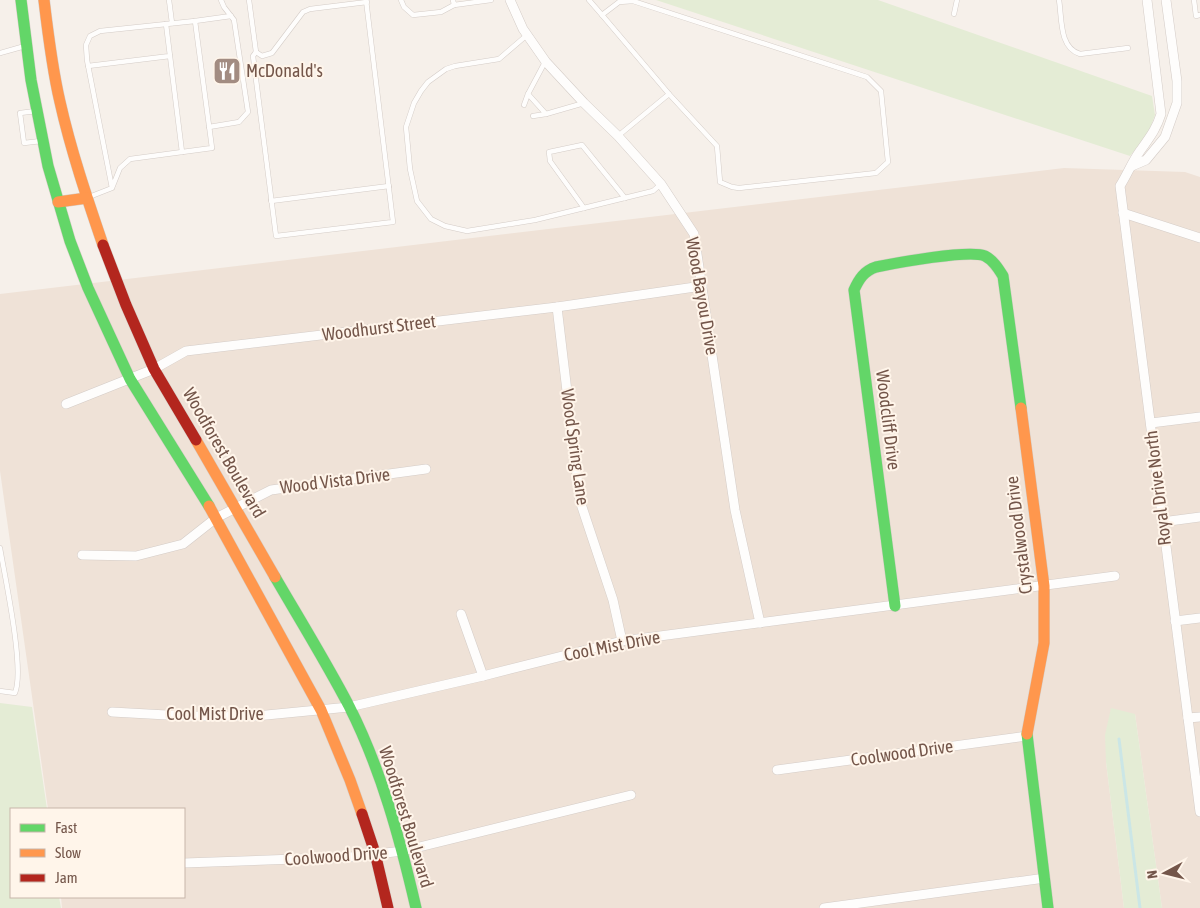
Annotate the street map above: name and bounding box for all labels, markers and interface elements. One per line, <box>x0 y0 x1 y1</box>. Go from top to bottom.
restaurant icon: McDonald's <box>212 56 242 86</box>
place label: McDonald's <box>246 60 323 81</box>
street label: Wood Bayou Drive <box>682 235 723 356</box>
street label: Woodhurst Street <box>321 310 437 345</box>
street label: Woodcliff Drive <box>872 369 905 471</box>
street label: Woodforest Boulevard <box>179 384 270 521</box>
street label: Wood Spring Lane <box>557 387 594 506</box>
street label: Royal Drive North <box>1140 429 1175 547</box>
street label: Wood Vista Drive <box>279 463 391 498</box>
street label: Crystalwood Drive <box>1001 475 1036 595</box>
street label: Cool Mist Drive <box>562 626 662 665</box>
street label: Cool Mist Drive <box>166 703 264 724</box>
street label: Coolwood Drive <box>849 735 954 770</box>
street label: Woodforest Boulevard <box>375 744 438 890</box>
legend <box>10 808 185 898</box>
text: Fast <box>55 819 77 836</box>
street label: Coolwood Drive <box>284 841 388 870</box>
text: Slow <box>55 844 81 861</box>
north arrow <box>1140 848 1190 898</box>
text: Jam <box>55 869 78 886</box>
text: N <box>1144 870 1161 880</box>

